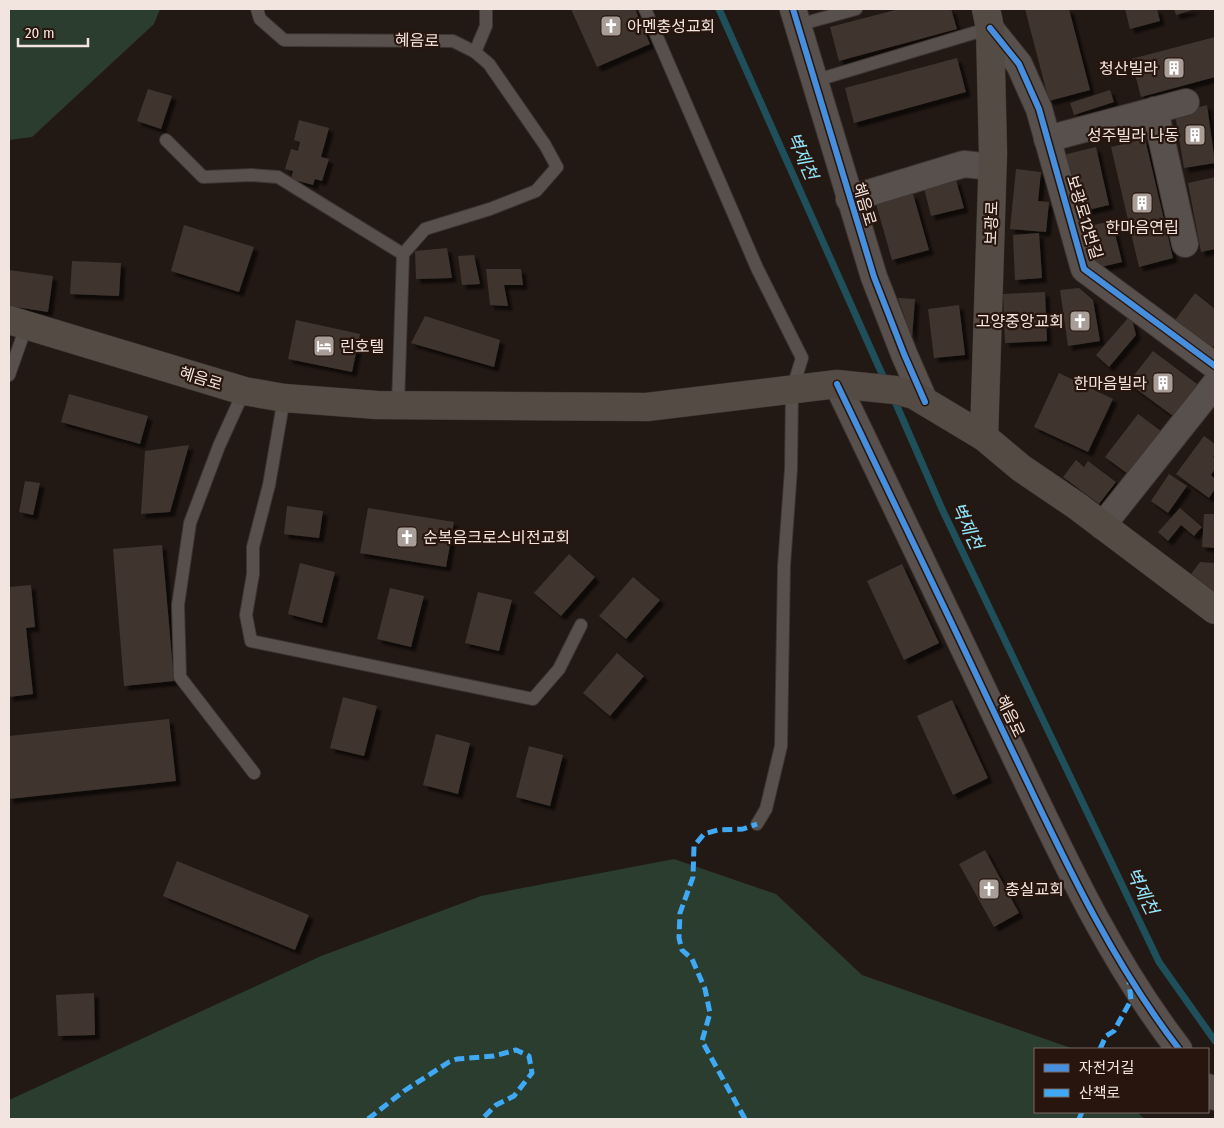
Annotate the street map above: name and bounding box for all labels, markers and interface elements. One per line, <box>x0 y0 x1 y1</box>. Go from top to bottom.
church icon: 아멘충성교회 <box>599 14 623 38</box>
scale bar <box>18 15 88 47</box>
place label: 아멘충성교회 <box>627 17 715 36</box>
text: 20 m <box>25 24 55 42</box>
street label: 혜음로 <box>395 31 440 50</box>
building icon: 청산빌라 <box>1162 56 1186 80</box>
place label: 청산빌라 <box>1099 59 1158 78</box>
building icon: 성주빌라 나동 <box>1183 123 1207 147</box>
place label: 성주빌라 나동 <box>1087 126 1179 145</box>
water label: 벽제천 <box>782 129 823 185</box>
street label: 보광로12번길 <box>1063 173 1106 261</box>
street label: 혜음로 <box>849 180 880 228</box>
building icon: 한마음연립 <box>1130 191 1154 215</box>
street label: 보광로 <box>981 200 1002 245</box>
place label: 한마음연립 <box>1105 218 1179 237</box>
church icon: 고양중앙교회 <box>1068 309 1092 333</box>
place label: 고양중앙교회 <box>976 312 1064 331</box>
hotel icon: 린호텔 <box>312 334 336 358</box>
place label: 린호텔 <box>340 337 384 356</box>
street label: 혜음로 <box>177 363 225 394</box>
building icon: 한마음빌라 <box>1151 371 1175 395</box>
place label: 한마음빌라 <box>1073 374 1147 393</box>
water label: 벽제천 <box>947 499 988 555</box>
church icon: 순복음크로스비전교회 <box>395 525 419 549</box>
place label: 순복음크로스비전교회 <box>423 528 570 547</box>
street label: 혜음로 <box>992 692 1029 740</box>
water label: 벽제천 <box>1121 864 1164 920</box>
church icon: 충실교회 <box>977 877 1001 901</box>
place label: 충실교회 <box>1005 880 1064 899</box>
legend <box>1034 1048 1209 1113</box>
text: 자전거길 <box>1079 1059 1134 1077</box>
text: 산책로 <box>1079 1084 1120 1102</box>

